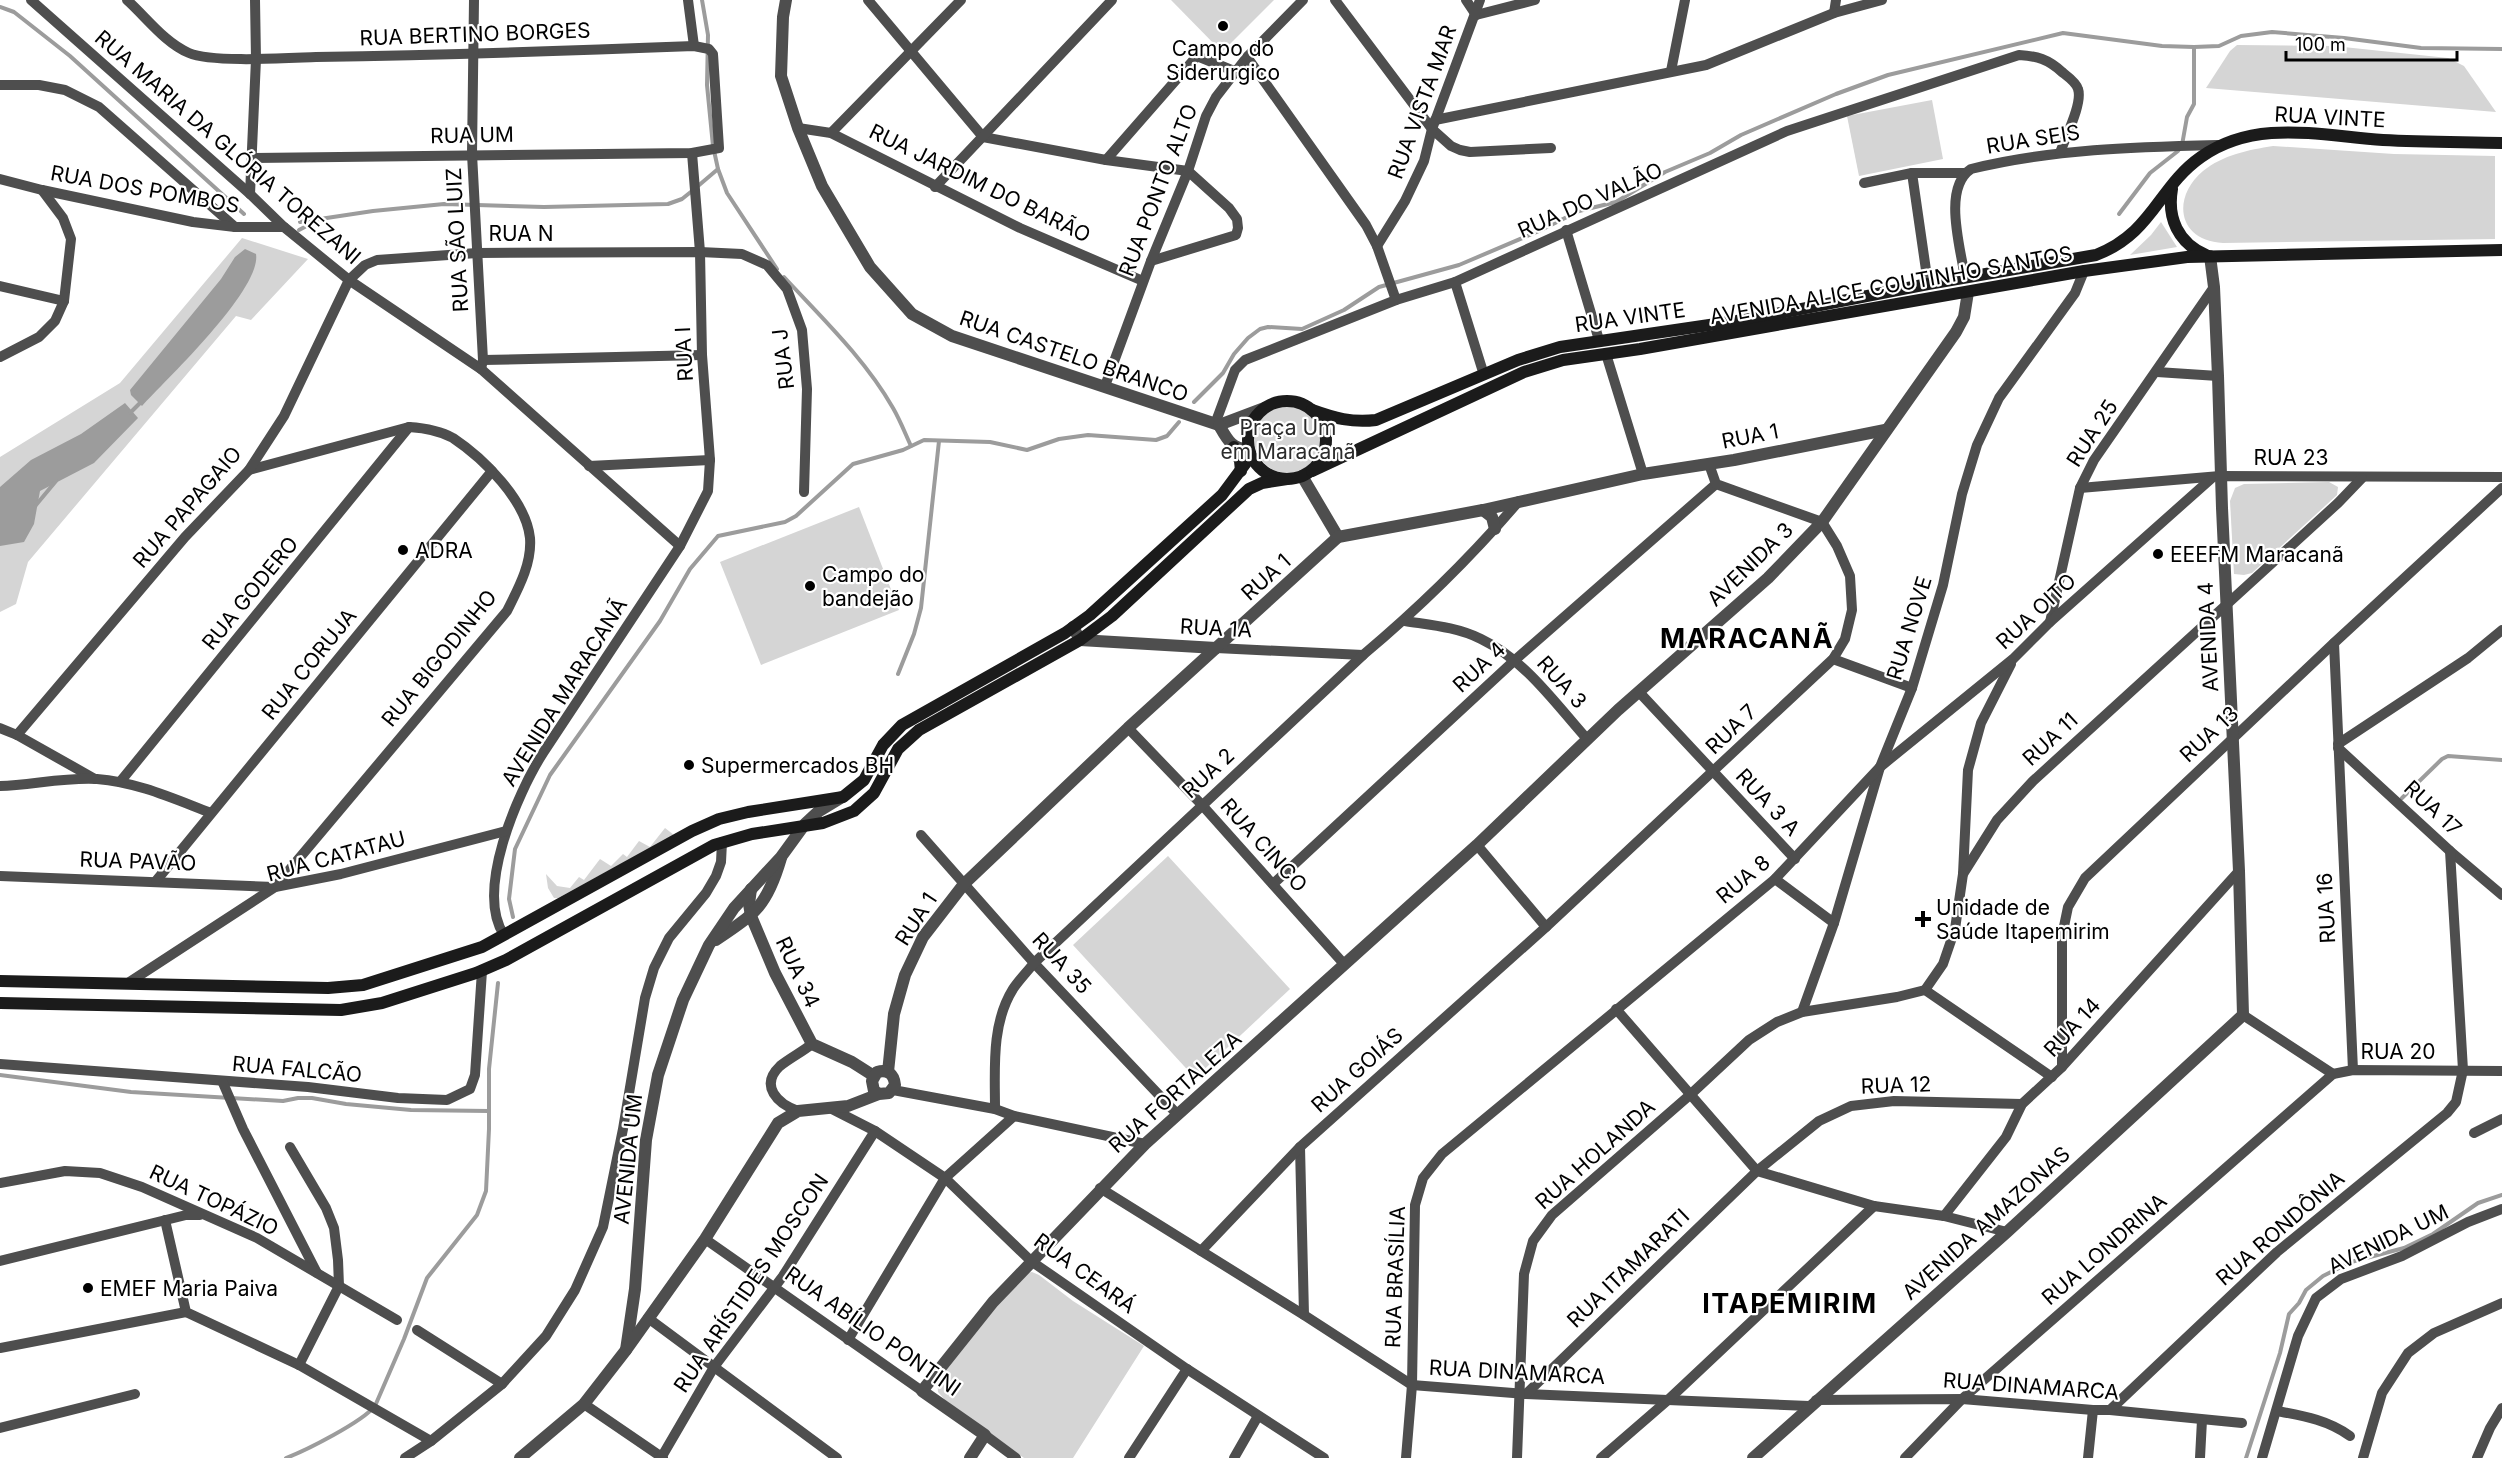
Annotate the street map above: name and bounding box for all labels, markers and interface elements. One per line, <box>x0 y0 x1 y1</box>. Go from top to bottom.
street label: RUA BERTINO BORGES <box>359 17 591 51</box>
marker: Campo do Siderurgico <box>1216 19 1230 33</box>
street label: RUA VISTA MAR <box>1383 22 1461 182</box>
street label: RUA MARIA DA GLÓRIA TOREZANI <box>90 24 367 269</box>
scale bar <box>2286 24 2457 62</box>
text: 100 m <box>2295 34 2346 55</box>
place label: Campo do Siderurgico <box>1166 36 1280 85</box>
street label: RUA PONTO ALTO <box>1114 100 1202 280</box>
street label: RUA VINTE <box>2274 102 2386 132</box>
street label: RUA JARDIM DO BARÃO <box>865 118 1095 248</box>
street label: RUA SEIS <box>1984 119 2082 159</box>
street label: RUA UM <box>430 122 514 148</box>
street label: RUA DO VALÃO <box>1513 156 1666 243</box>
street label: RUA DOS POMBOS <box>49 160 241 218</box>
street label: RUA SÃO LUIZ <box>440 167 473 313</box>
street label: RUA N <box>489 221 553 246</box>
street label: AVENIDA ALICE COUTINHO SANTOS <box>1708 241 2074 329</box>
street label: RUA VINTE <box>1573 297 1687 337</box>
street label: RUA CASTELO BRANCO <box>956 305 1192 407</box>
street label: RUA I <box>670 326 698 382</box>
street label: RUA J <box>767 327 799 391</box>
street label: RUA 25 <box>2061 395 2123 471</box>
park label: Praça Um em Maracanã <box>1220 415 1356 464</box>
street label: RUA 1 <box>1719 418 1781 454</box>
street label: RUA PAPAGAIO <box>128 441 246 573</box>
street label: RUA 23 <box>2254 445 2328 470</box>
street label: AVENIDA 3 <box>1702 517 1798 611</box>
street label: RUA GODERO <box>197 531 303 655</box>
place label: ADRA <box>415 538 473 563</box>
place label: EEEFM Maracanã <box>2170 542 2344 567</box>
marker: ADRA <box>396 543 410 557</box>
marker: EEEFM Maracanã <box>2151 547 2165 561</box>
street label: RUA 1 <box>1236 548 1296 606</box>
place label: Campo do bandejão <box>822 562 924 611</box>
street label: RUA OITO <box>1991 568 2081 654</box>
street label: RUA NOVE <box>1881 573 1937 683</box>
marker: Campo do bandejão <box>803 579 817 593</box>
street label: AVENIDA 4 <box>2193 581 2223 693</box>
street label: RUA BIGODINHO <box>376 585 502 731</box>
street label: AVENIDA MARACANÃ <box>495 593 632 791</box>
street label: RUA CORUJA <box>257 603 361 725</box>
street label: RUA 1A <box>1179 614 1253 642</box>
district label: MARACANÃ <box>1660 622 1834 655</box>
street label: RUA 4 <box>1448 636 1510 698</box>
street label: RUA 3 <box>1532 651 1592 713</box>
street label: RUA 7 <box>1700 699 1762 759</box>
street label: RUA 13 <box>2175 701 2243 767</box>
street label: RUA 11 <box>2017 707 2083 771</box>
street label: RUA 2 <box>1177 743 1239 803</box>
place label: Supermercados BH <box>701 753 894 778</box>
marker: Supermercados BH <box>682 758 696 772</box>
street label: RUA 3 A <box>1731 763 1805 841</box>
street label: RUA 17 <box>2399 775 2467 841</box>
street label: RUA CINCO <box>1215 793 1313 897</box>
street label: RUA CATATAU <box>264 825 408 887</box>
street label: RUA PAVÃO <box>79 845 197 876</box>
street label: RUA 8 <box>1711 849 1775 909</box>
street label: RUA 16 <box>2312 872 2340 944</box>
street label: RUA 1 <box>890 888 942 950</box>
place label: Unidade de Saúde Itapemirim <box>1936 895 2110 944</box>
marker: Unidade de Saúde Itapemirim <box>1914 910 1932 928</box>
street label: RUA 35 <box>1027 927 1097 999</box>
street label: RUA 34 <box>771 932 825 1012</box>
street label: RUA 14 <box>2039 992 2105 1062</box>
street label: RUA GOIÁS <box>1305 1022 1408 1118</box>
street label: RUA FORTALEZA <box>1104 1026 1246 1158</box>
street label: RUA 20 <box>2360 1039 2436 1064</box>
street label: RUA FALCÃO <box>231 1050 363 1087</box>
street label: RUA 12 <box>1860 1071 1932 1099</box>
street label: AVENIDA UM <box>609 1093 647 1225</box>
street label: RUA HOLANDA <box>1530 1094 1660 1214</box>
street label: AVENIDA AMAZONAS <box>1897 1141 2075 1305</box>
street label: RUA TOPÁZIO <box>146 1158 283 1241</box>
street label: RUA RONDÔNIA <box>2211 1166 2349 1290</box>
street label: RUA ARÍSTIDES MOSCON <box>668 1168 834 1397</box>
street label: RUA LONDRINA <box>2037 1188 2171 1310</box>
street label: AVENIDA UM <box>2324 1199 2452 1279</box>
street label: RUA ITAMARATI <box>1562 1203 1694 1333</box>
street label: RUA BRASÍLIA <box>1379 1206 1410 1348</box>
street label: RUA CEARÁ <box>1029 1227 1141 1318</box>
street label: RUA ABÍLIO PONTINI <box>780 1260 966 1401</box>
place label: EMEF Maria Paiva <box>100 1276 278 1301</box>
marker: EMEF Maria Paiva <box>81 1281 95 1295</box>
district label: ITAPEMIRIM <box>1702 1287 1878 1320</box>
street label: RUA DINAMARCA <box>1428 1355 1606 1389</box>
street label: RUA DINAMARCA <box>1942 1367 2120 1405</box>

